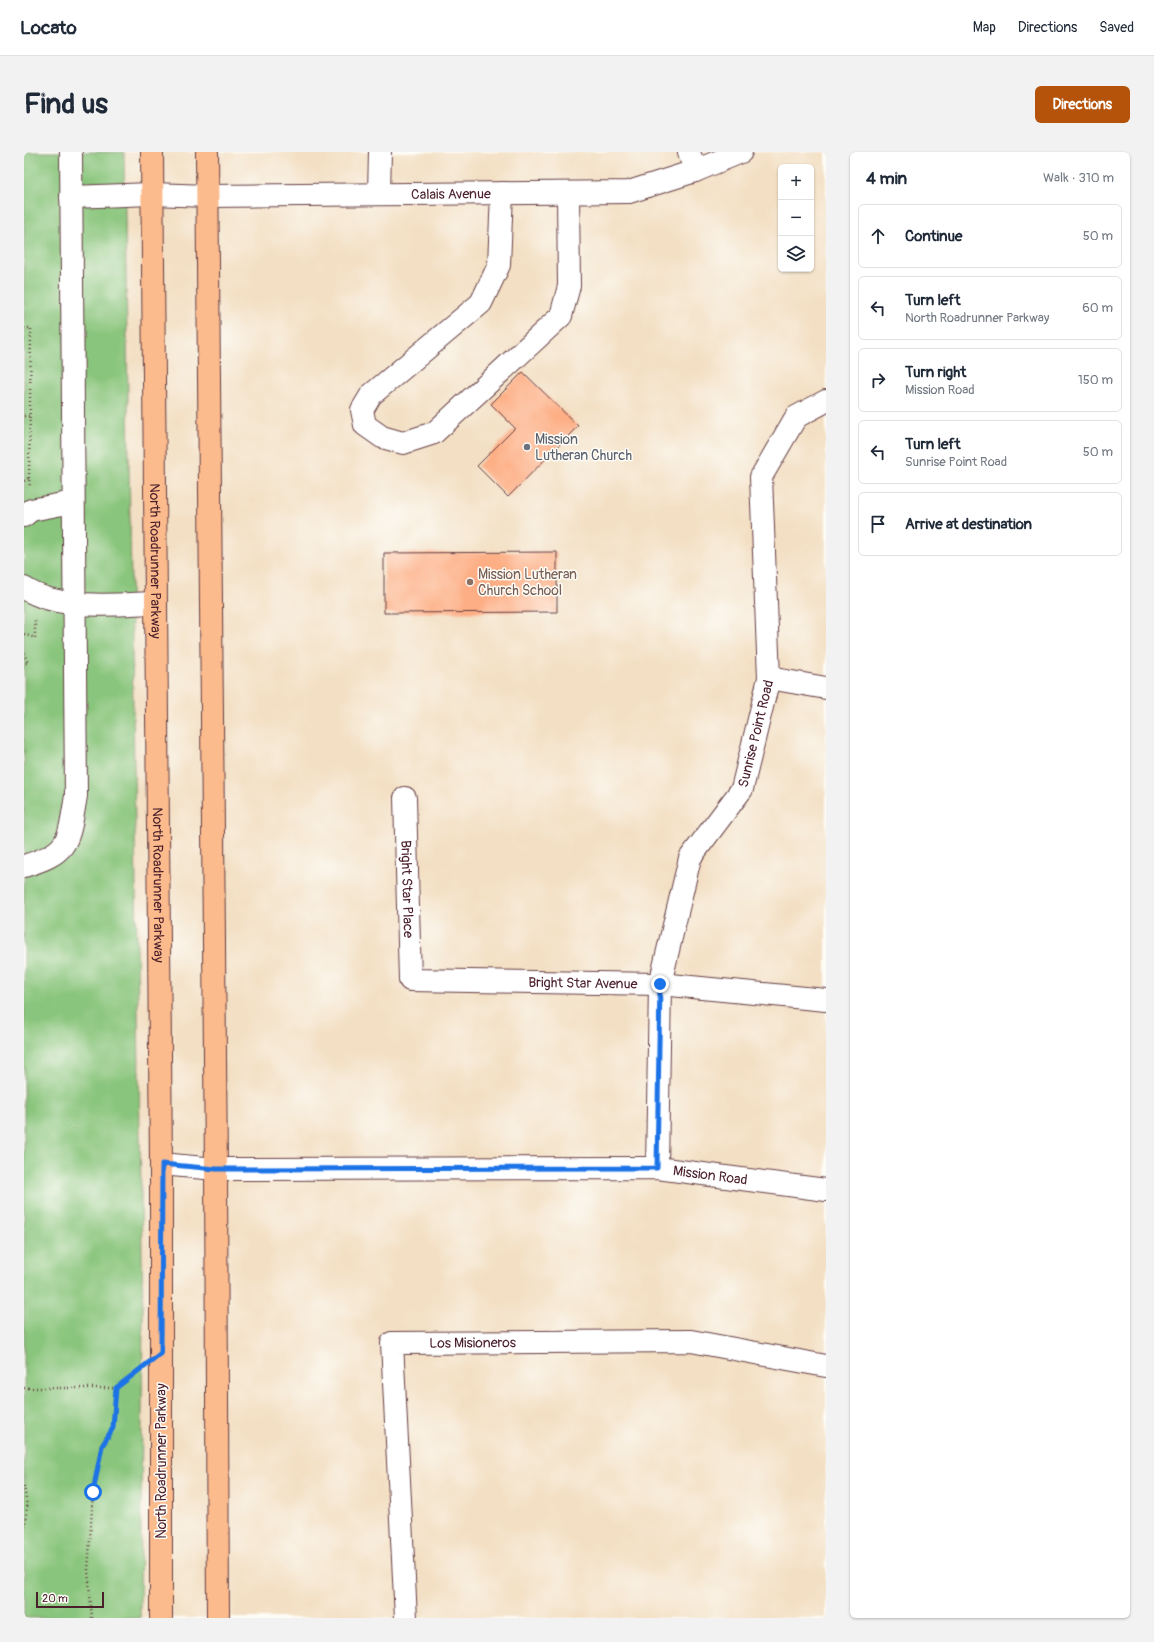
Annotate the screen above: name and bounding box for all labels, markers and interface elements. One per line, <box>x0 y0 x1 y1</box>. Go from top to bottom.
text: Locato <box>20 16 77 40</box>
text: Map <box>973 19 996 36</box>
text: Directions <box>1018 19 1077 36</box>
text: Saved <box>1099 19 1134 36</box>
button: Directions <box>1035 86 1130 123</box>
text: Find us <box>24 87 108 122</box>
map controls <box>778 164 814 272</box>
button: + <box>778 164 814 200</box>
text: 4 min <box>866 168 907 189</box>
text: Walk · 310 m <box>1043 170 1114 186</box>
street label: Calais Avenue <box>411 185 491 203</box>
button: − <box>778 200 814 236</box>
icon: ahead <box>867 225 889 247</box>
text: Continue <box>905 227 963 246</box>
text: 50 m <box>1083 228 1113 244</box>
button: layers <box>778 236 814 272</box>
text: Turn left <box>905 291 961 310</box>
icon: left <box>867 297 889 319</box>
text: 60 m <box>1082 300 1113 316</box>
text: North Roadrunner Parkway <box>905 310 1049 326</box>
text: Turn right <box>905 363 966 382</box>
icon: right <box>867 369 889 391</box>
text: 150 m <box>1078 372 1113 388</box>
text: Mission Road <box>905 382 975 398</box>
place label: Mission Lutheran Church <box>535 431 632 464</box>
text: Turn left <box>905 435 961 454</box>
icon: left <box>867 441 889 463</box>
marker: Mission Lutheran Church <box>522 442 532 452</box>
text: 50 m <box>1083 444 1113 460</box>
text: Sunrise Point Road <box>905 454 1007 470</box>
street label: North Roadrunner Parkway <box>146 483 164 639</box>
icon: arrive <box>867 513 889 535</box>
text: Arrive at destination <box>905 515 1032 534</box>
place label: Mission Lutheran Church School <box>478 566 577 599</box>
marker: Mission Lutheran Church School <box>465 577 475 587</box>
street label: Sunrise Point Road <box>735 678 777 789</box>
street label: North Roadrunner Parkway <box>149 807 167 963</box>
street label: Bright Star Place <box>397 840 417 938</box>
street label: Bright Star Avenue <box>528 974 638 993</box>
route end <box>651 975 669 993</box>
street label: Mission Road <box>672 1162 749 1189</box>
street label: Los Misioneros <box>429 1334 517 1352</box>
street label: North Roadrunner Parkway <box>153 1383 170 1539</box>
route start <box>84 1483 102 1501</box>
scale bar <box>36 1590 104 1609</box>
text: 20 m <box>42 1592 68 1605</box>

